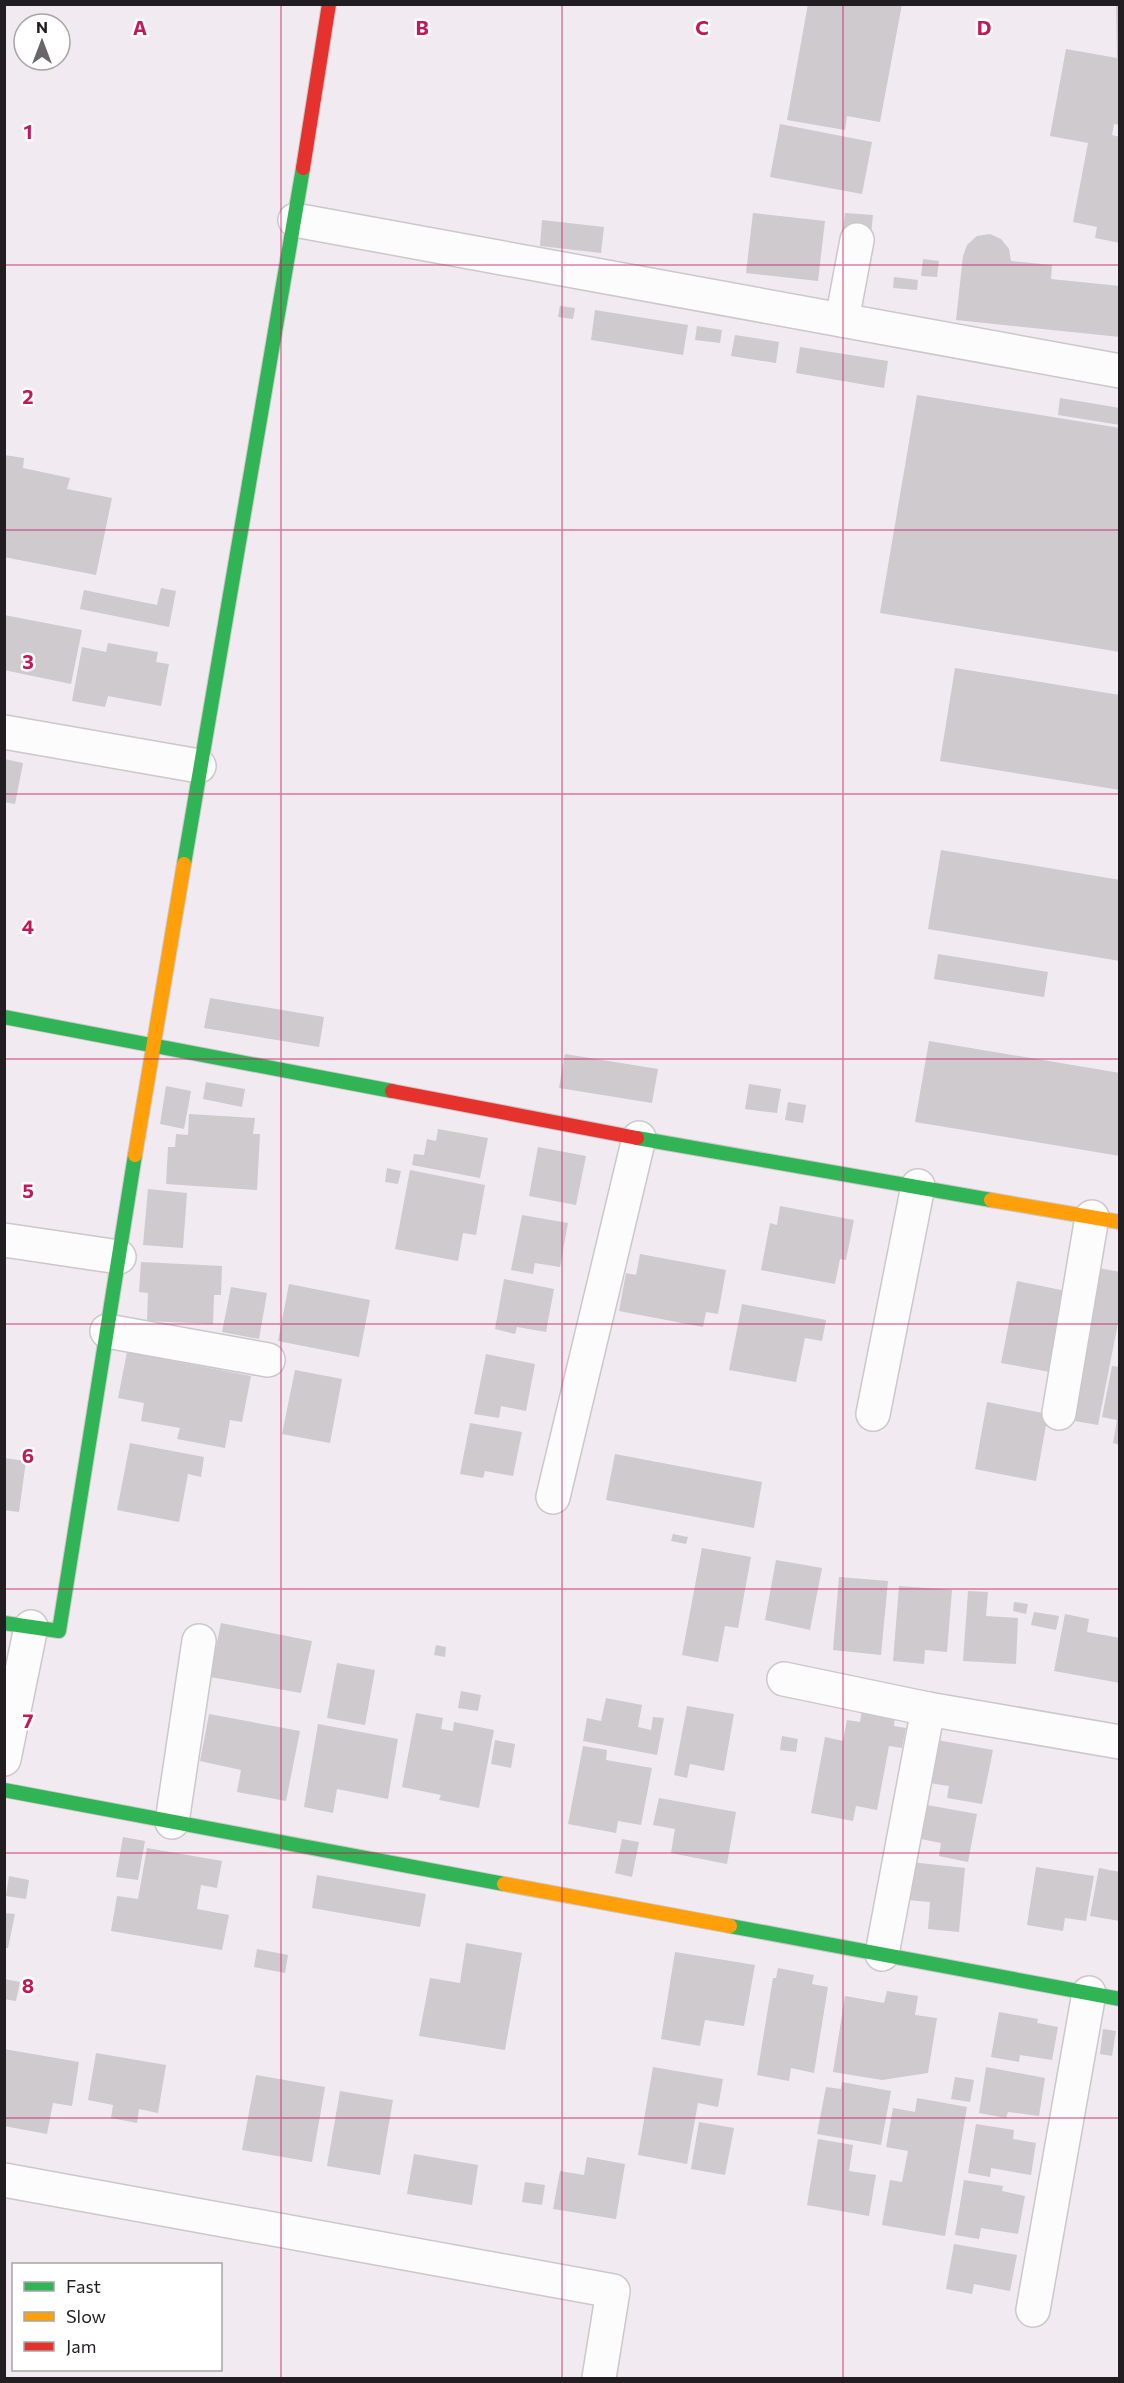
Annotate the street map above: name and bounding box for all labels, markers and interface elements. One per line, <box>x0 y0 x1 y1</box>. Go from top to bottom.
north arrow <box>12 12 72 72</box>
text: A <box>133 15 147 39</box>
text: B <box>415 15 429 39</box>
text: C <box>695 15 709 39</box>
text: D <box>977 15 991 39</box>
text: N <box>36 17 48 36</box>
text: 1 <box>23 119 33 143</box>
text: 2 <box>22 384 34 408</box>
text: 3 <box>22 649 34 673</box>
text: 4 <box>22 914 34 938</box>
text: 5 <box>22 1178 34 1202</box>
text: 6 <box>22 1443 34 1467</box>
text: 7 <box>23 1708 34 1732</box>
text: 8 <box>22 1973 34 1997</box>
legend <box>12 2263 222 2371</box>
text: Fast <box>66 2275 101 2297</box>
text: Slow <box>66 2305 106 2327</box>
text: Jam <box>66 2335 96 2357</box>

